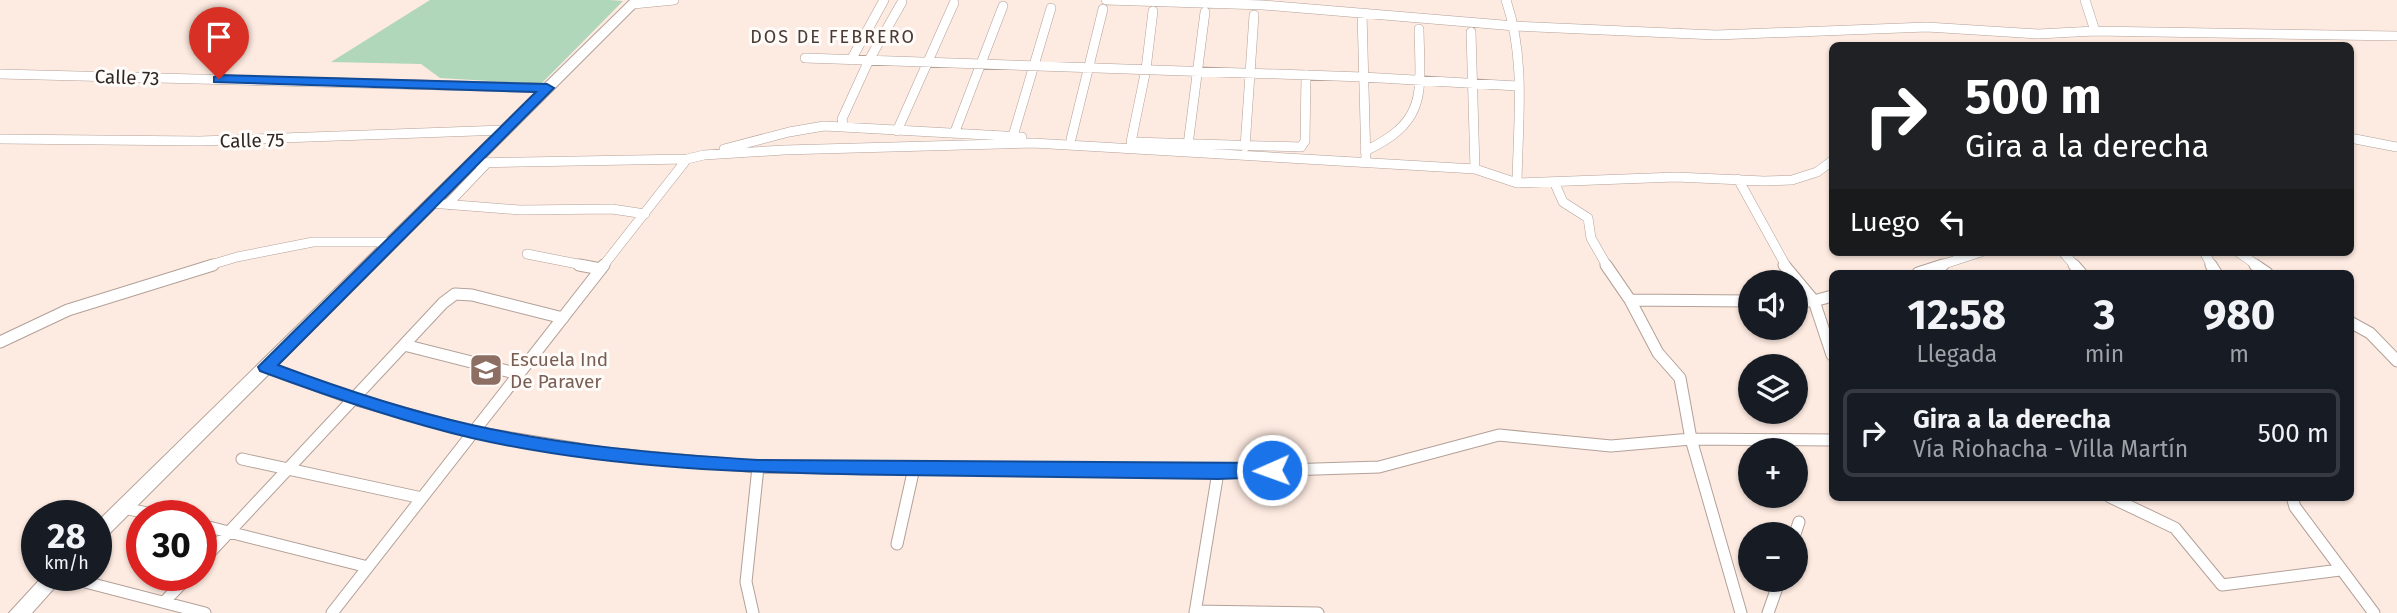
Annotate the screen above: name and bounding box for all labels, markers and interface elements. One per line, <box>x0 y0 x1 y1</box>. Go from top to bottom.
pin <box>189 7 249 79</box>
icon: arrive <box>200 18 238 56</box>
district label: DOS DE FEBRERO <box>750 26 916 48</box>
street label: Calle 73 <box>94 65 160 90</box>
text: 500 m <box>1965 67 2102 126</box>
icon: right <box>1850 70 1941 161</box>
text: Gira a la derecha <box>1965 127 2209 165</box>
street label: Calle 75 <box>219 128 285 153</box>
icon: left <box>1934 203 1972 241</box>
text: Luego <box>1850 207 1920 238</box>
map controls <box>1738 270 1808 592</box>
button: sound <box>1738 270 1808 340</box>
text: 12:58 <box>1908 290 2006 340</box>
text: 3 <box>2094 290 2115 340</box>
text: 980 <box>2203 290 2275 340</box>
text: Llegada <box>1917 340 1997 368</box>
text: min <box>2085 340 2124 368</box>
text: m <box>2229 340 2249 368</box>
place label: Escuela Ind De Paraver <box>510 348 608 393</box>
school or university icon: Escuela Ind De Paraver <box>467 351 505 389</box>
button: layers <box>1738 354 1808 424</box>
text: Gira a la derecha <box>1913 404 2111 435</box>
icon: right <box>1854 414 1892 452</box>
text: 500 m <box>2258 418 2329 449</box>
position arrow <box>1235 433 1309 507</box>
text: Vía Riohacha - Villa Martín <box>1913 435 2188 463</box>
button: + <box>1738 438 1808 508</box>
speed limit sign: 30 <box>126 500 217 591</box>
text: 28 <box>47 515 86 557</box>
button: − <box>1738 522 1808 592</box>
text: km/h <box>44 552 89 574</box>

